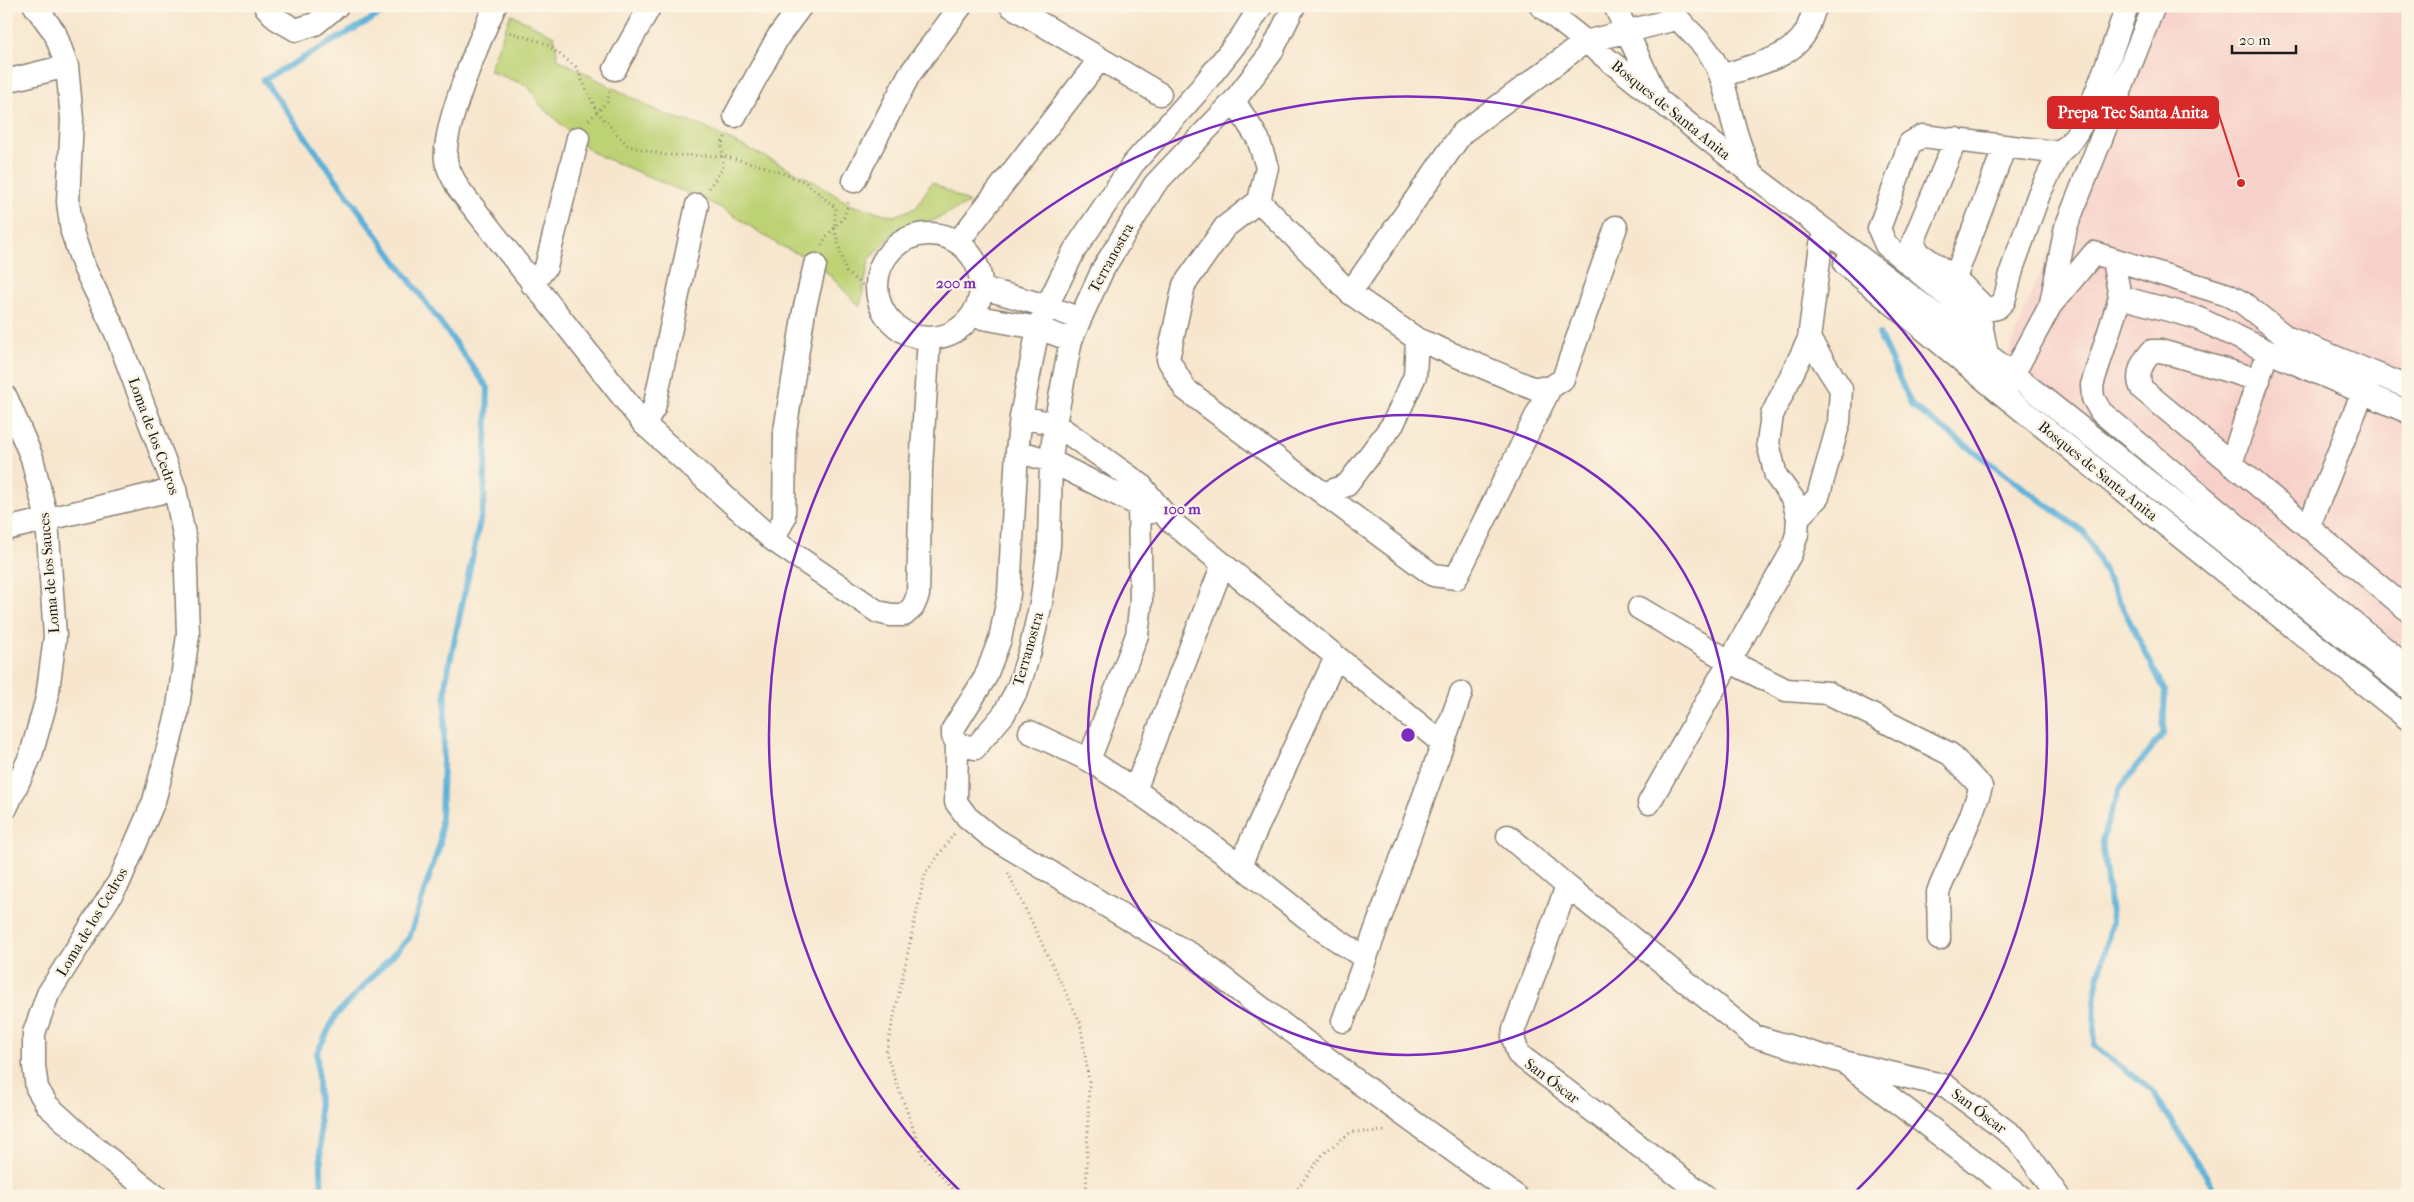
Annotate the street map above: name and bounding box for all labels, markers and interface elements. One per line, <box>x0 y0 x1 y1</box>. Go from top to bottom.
scale bar <box>2232 22 2295 54</box>
text: 20 m <box>2239 31 2271 49</box>
street label: Bosques de Santa Anita <box>1608 56 1735 164</box>
callout: Prepa Tec Santa Anita <box>2048 97 2218 128</box>
text: Prepa Tec Santa Anita <box>2058 103 2209 123</box>
street label: Terranostra <box>1085 219 1138 296</box>
text: 200 m <box>936 274 976 292</box>
street label: Loma de los Cedros <box>124 375 184 498</box>
street label: Bosques de Santa Anita <box>2035 417 2162 525</box>
text: 100 m <box>1163 500 1201 518</box>
street label: Loma de los Sauces <box>35 511 63 634</box>
street label: Terranostra <box>1009 609 1047 688</box>
centre of rings <box>1399 726 1417 744</box>
street label: Loma de los Cedros <box>52 864 132 980</box>
street label: San Óscar <box>1521 1055 1583 1108</box>
street label: San Óscar <box>1948 1085 2010 1138</box>

